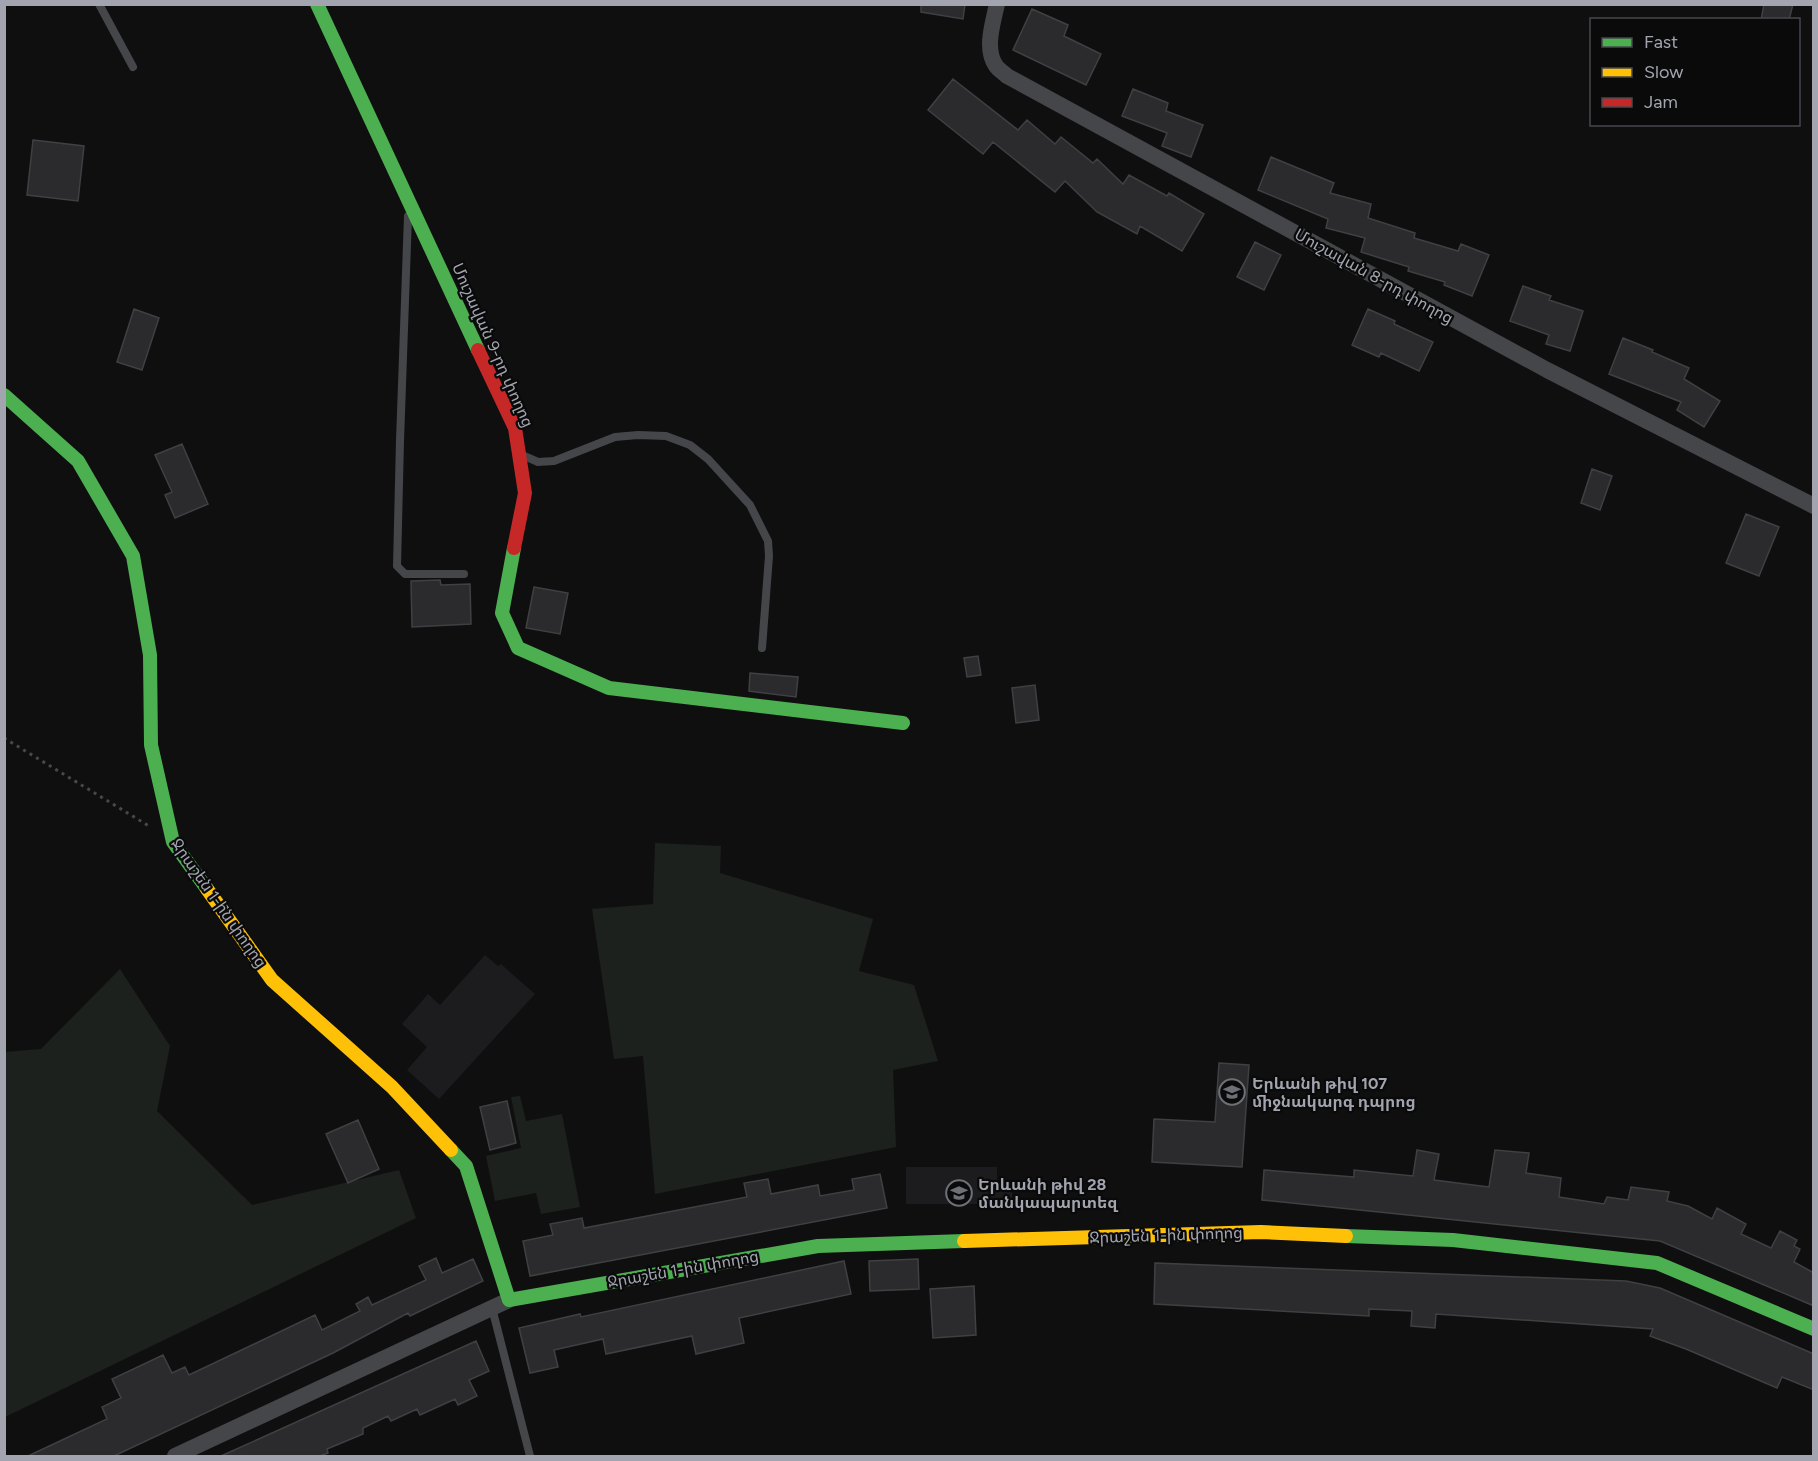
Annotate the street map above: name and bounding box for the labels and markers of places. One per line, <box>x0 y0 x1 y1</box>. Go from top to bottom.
place label: Երևանի թիվ 107 միջնակարգ դպրոց <box>1252 1074 1416 1111</box>
school or university icon: Երևանի թիվ 107 միջնակարգ դպրոց <box>1217 1077 1247 1107</box>
place label: Երևանի թիվ 28 մանկապարտեզ <box>978 1175 1118 1212</box>
school or university icon: Երևանի թիվ 28 մանկապարտեզ <box>944 1178 974 1208</box>

